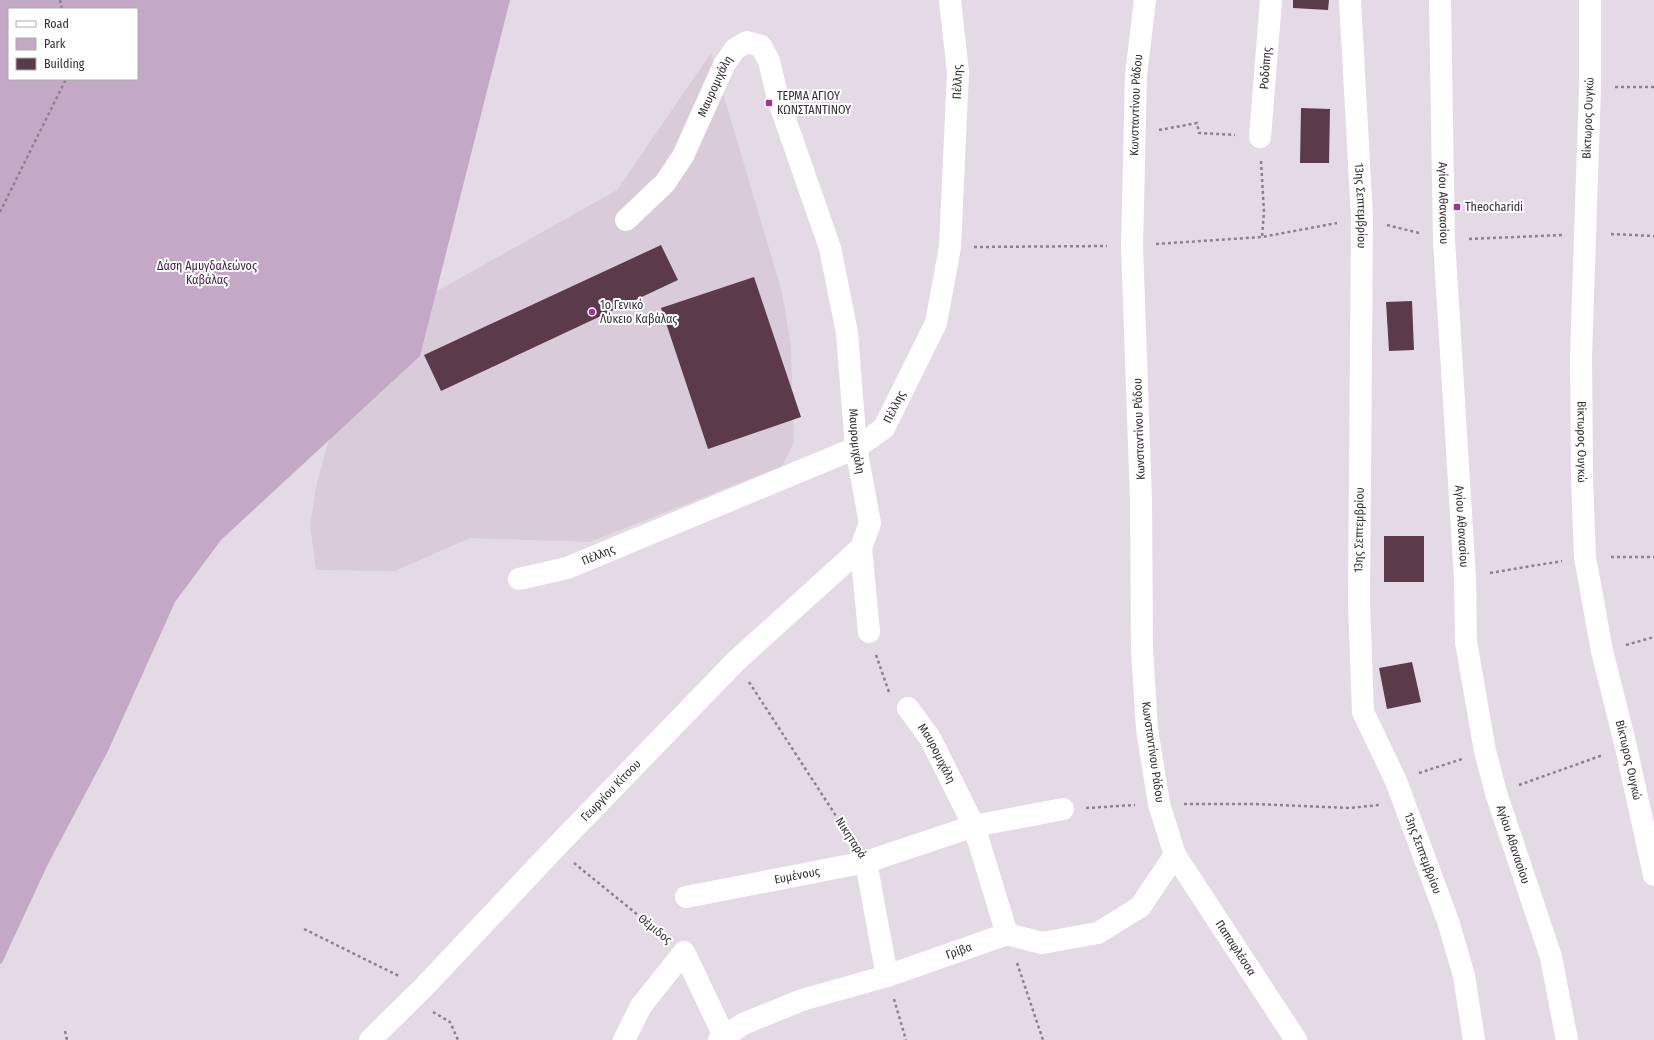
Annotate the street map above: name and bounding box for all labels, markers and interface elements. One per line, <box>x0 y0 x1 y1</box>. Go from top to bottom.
legend <box>8 8 138 80</box>
text: Road <box>44 17 69 31</box>
text: Park <box>44 37 66 51</box>
street label: Ροδόπης <box>1257 46 1274 90</box>
street label: Μαυρομιχάλη <box>695 53 735 119</box>
street label: Κωνσταντίνου Ράδου <box>1127 53 1145 156</box>
text: Building <box>44 57 85 71</box>
street label: Πέλλης <box>950 64 965 100</box>
street label: Βίκτωρος Ουγκώ <box>1580 77 1596 159</box>
place label: ΤΕΡΜΑ ΑΓΙΟΥ ΚΩΝΣΤΑΝΤΙΝΟΥ <box>777 89 851 117</box>
marker: ΤΕΡΜΑ ΑΓΙΟΥ ΚΩΝΣΤΑΝΤΙΝΟΥ <box>764 98 774 108</box>
street label: Αγίου Αθανασίου <box>1436 162 1451 245</box>
street label: 13ης Σεπτεμβρίου <box>1352 163 1369 249</box>
place label: Theocharidi <box>1465 200 1523 214</box>
marker: Theocharidi <box>1452 202 1462 212</box>
park label: Δάση Αμυγδαλεώνος Καβάλας <box>157 259 257 287</box>
place label: 1ο Γενικό Λύκειο Καβάλας <box>600 298 677 326</box>
marker: 1ο Γενικό Λύκειο Καβάλας <box>587 307 597 317</box>
street label: Κωνσταντίνου Ράδου <box>1130 378 1148 480</box>
street label: Πέλλης <box>880 388 908 426</box>
street label: Βίκτωρος Ουγκώ <box>1574 401 1589 483</box>
street label: Μαυρομιχάλη <box>846 408 868 475</box>
street label: Αγίου Αθανασίου <box>1452 485 1471 568</box>
street label: 13ης Σεπτεμβρίου <box>1351 487 1367 573</box>
street label: Πέλλης <box>580 542 617 568</box>
street label: Κωνσταντίνου Ράδου <box>1139 701 1167 803</box>
street label: Βίκτωρος Ουγκώ <box>1613 719 1644 801</box>
street label: Μαυρομιχάλη <box>915 721 959 786</box>
street label: Γεωργίου Κίτσου <box>578 757 644 824</box>
street label: Αγίου Αθανασίου <box>1494 803 1533 886</box>
street label: 13ης Σεπτεμβρίου <box>1401 811 1444 896</box>
street label: Νικηταρά <box>833 815 869 861</box>
street label: Ευμένους <box>773 864 821 887</box>
street label: Θέμιδος <box>635 911 675 947</box>
street label: Παπαφλέσσα <box>1213 918 1259 978</box>
street label: Γρίβα <box>944 940 974 962</box>

